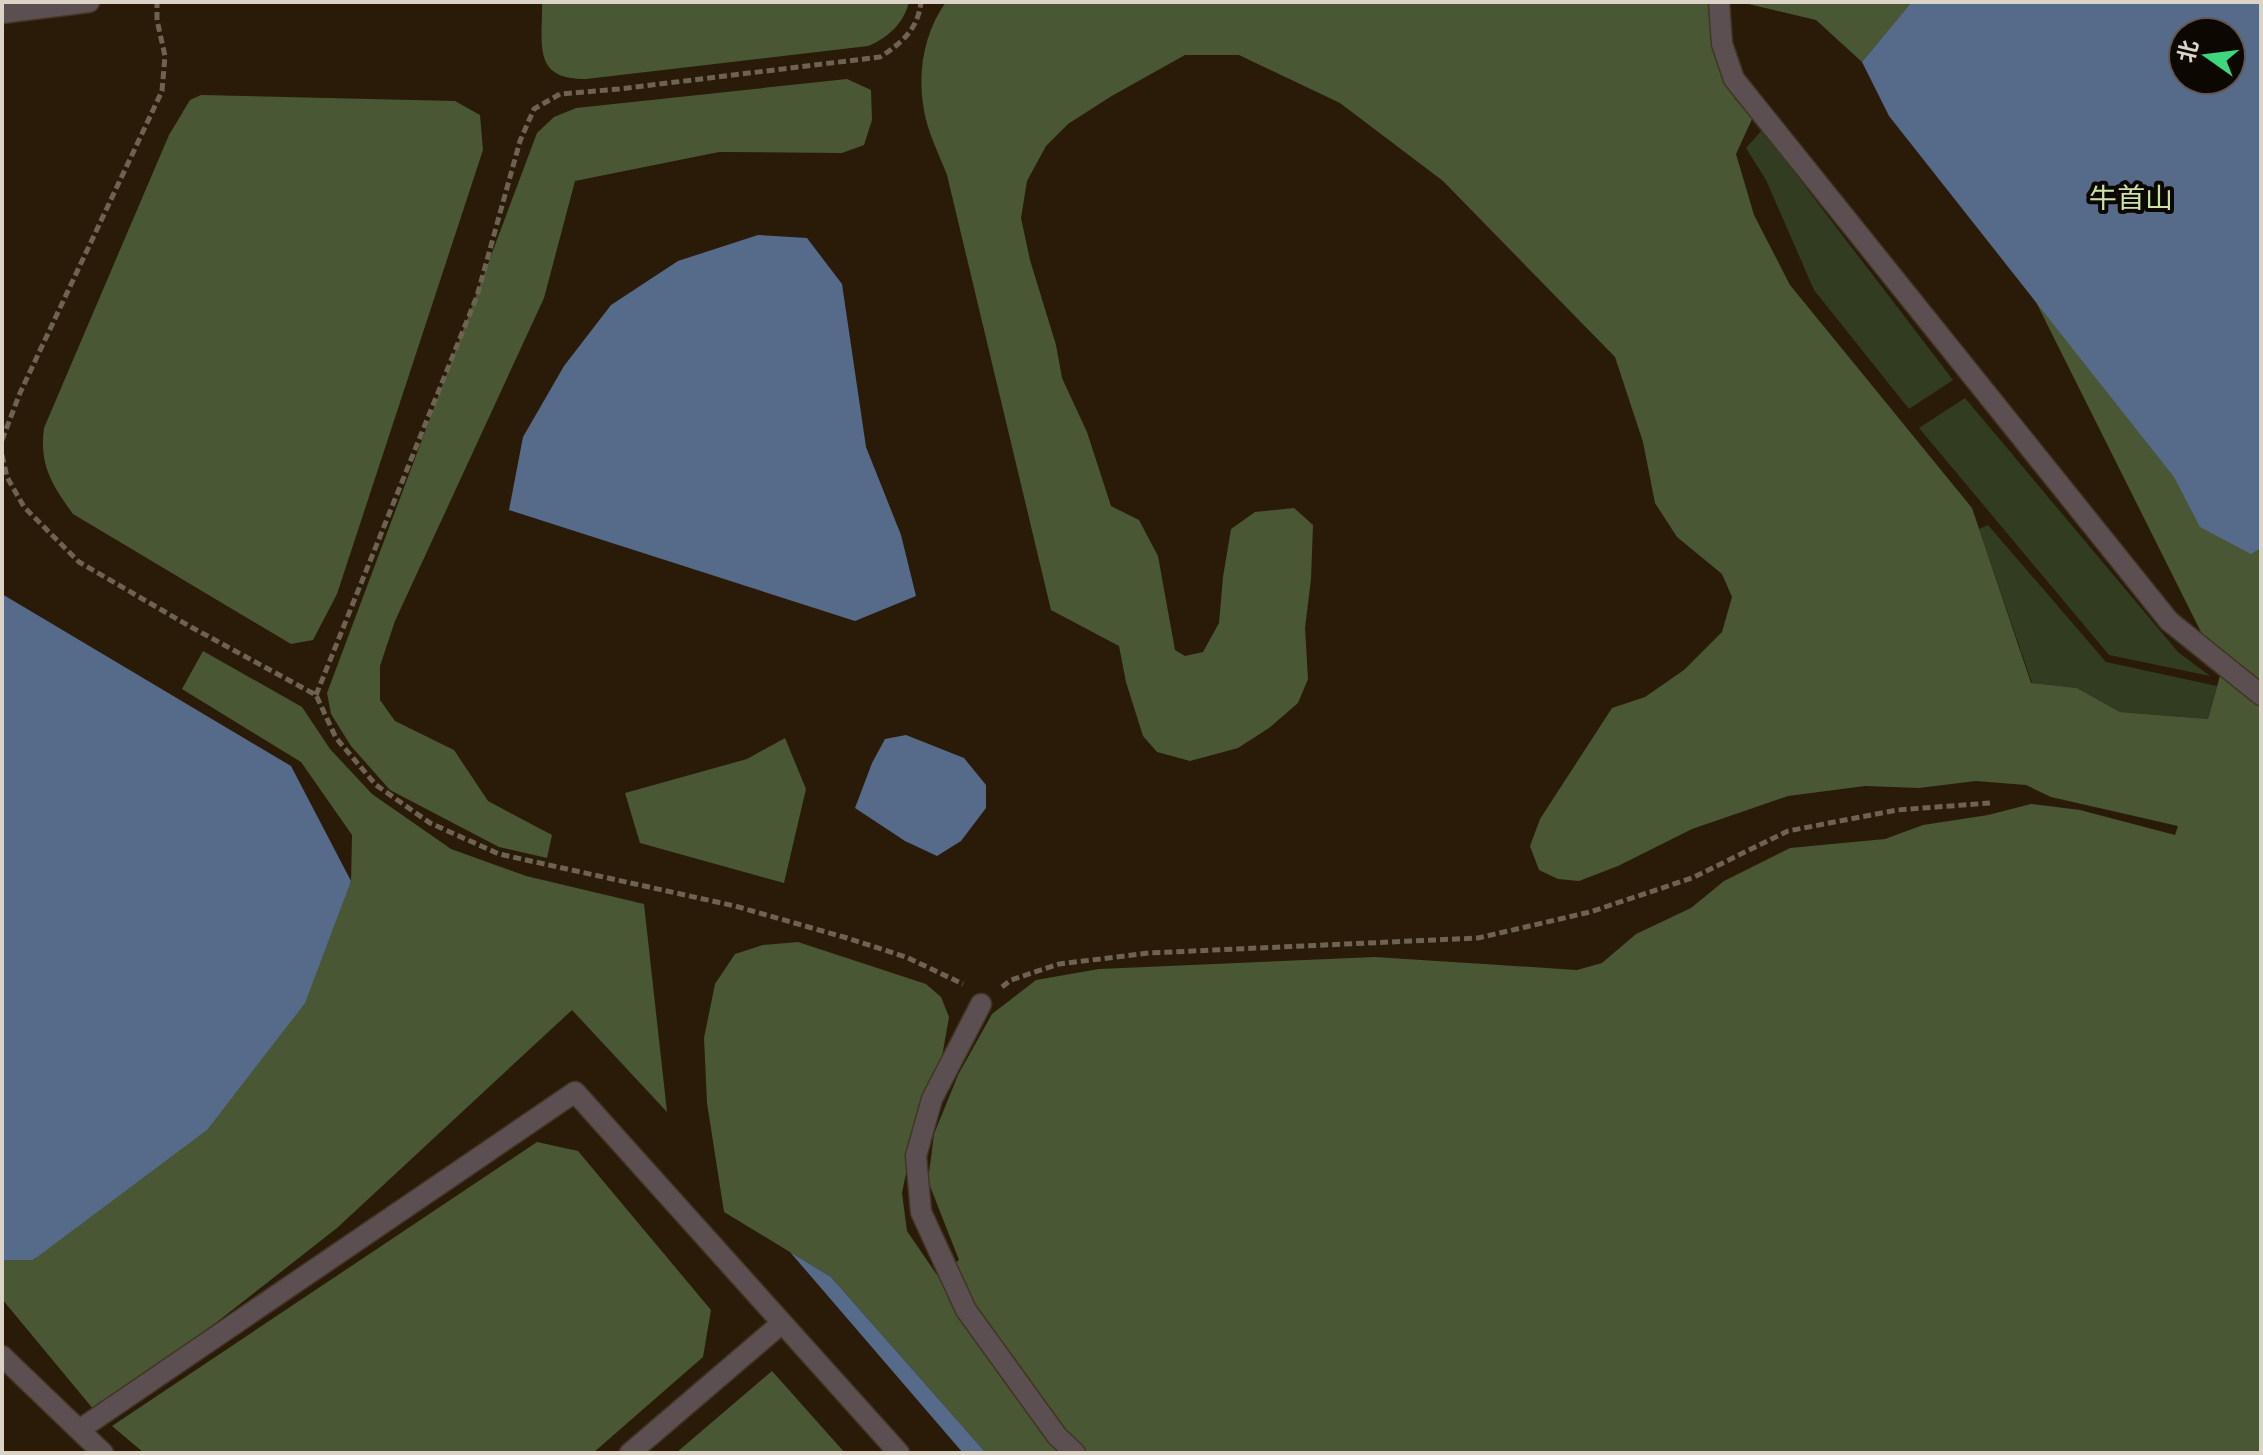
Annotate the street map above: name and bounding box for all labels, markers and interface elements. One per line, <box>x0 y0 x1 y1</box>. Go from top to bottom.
north arrow <box>2167 16 2247 96</box>
text: 北 <box>2174 38 2202 65</box>
park label: 牛首山 <box>2089 184 2173 214</box>

